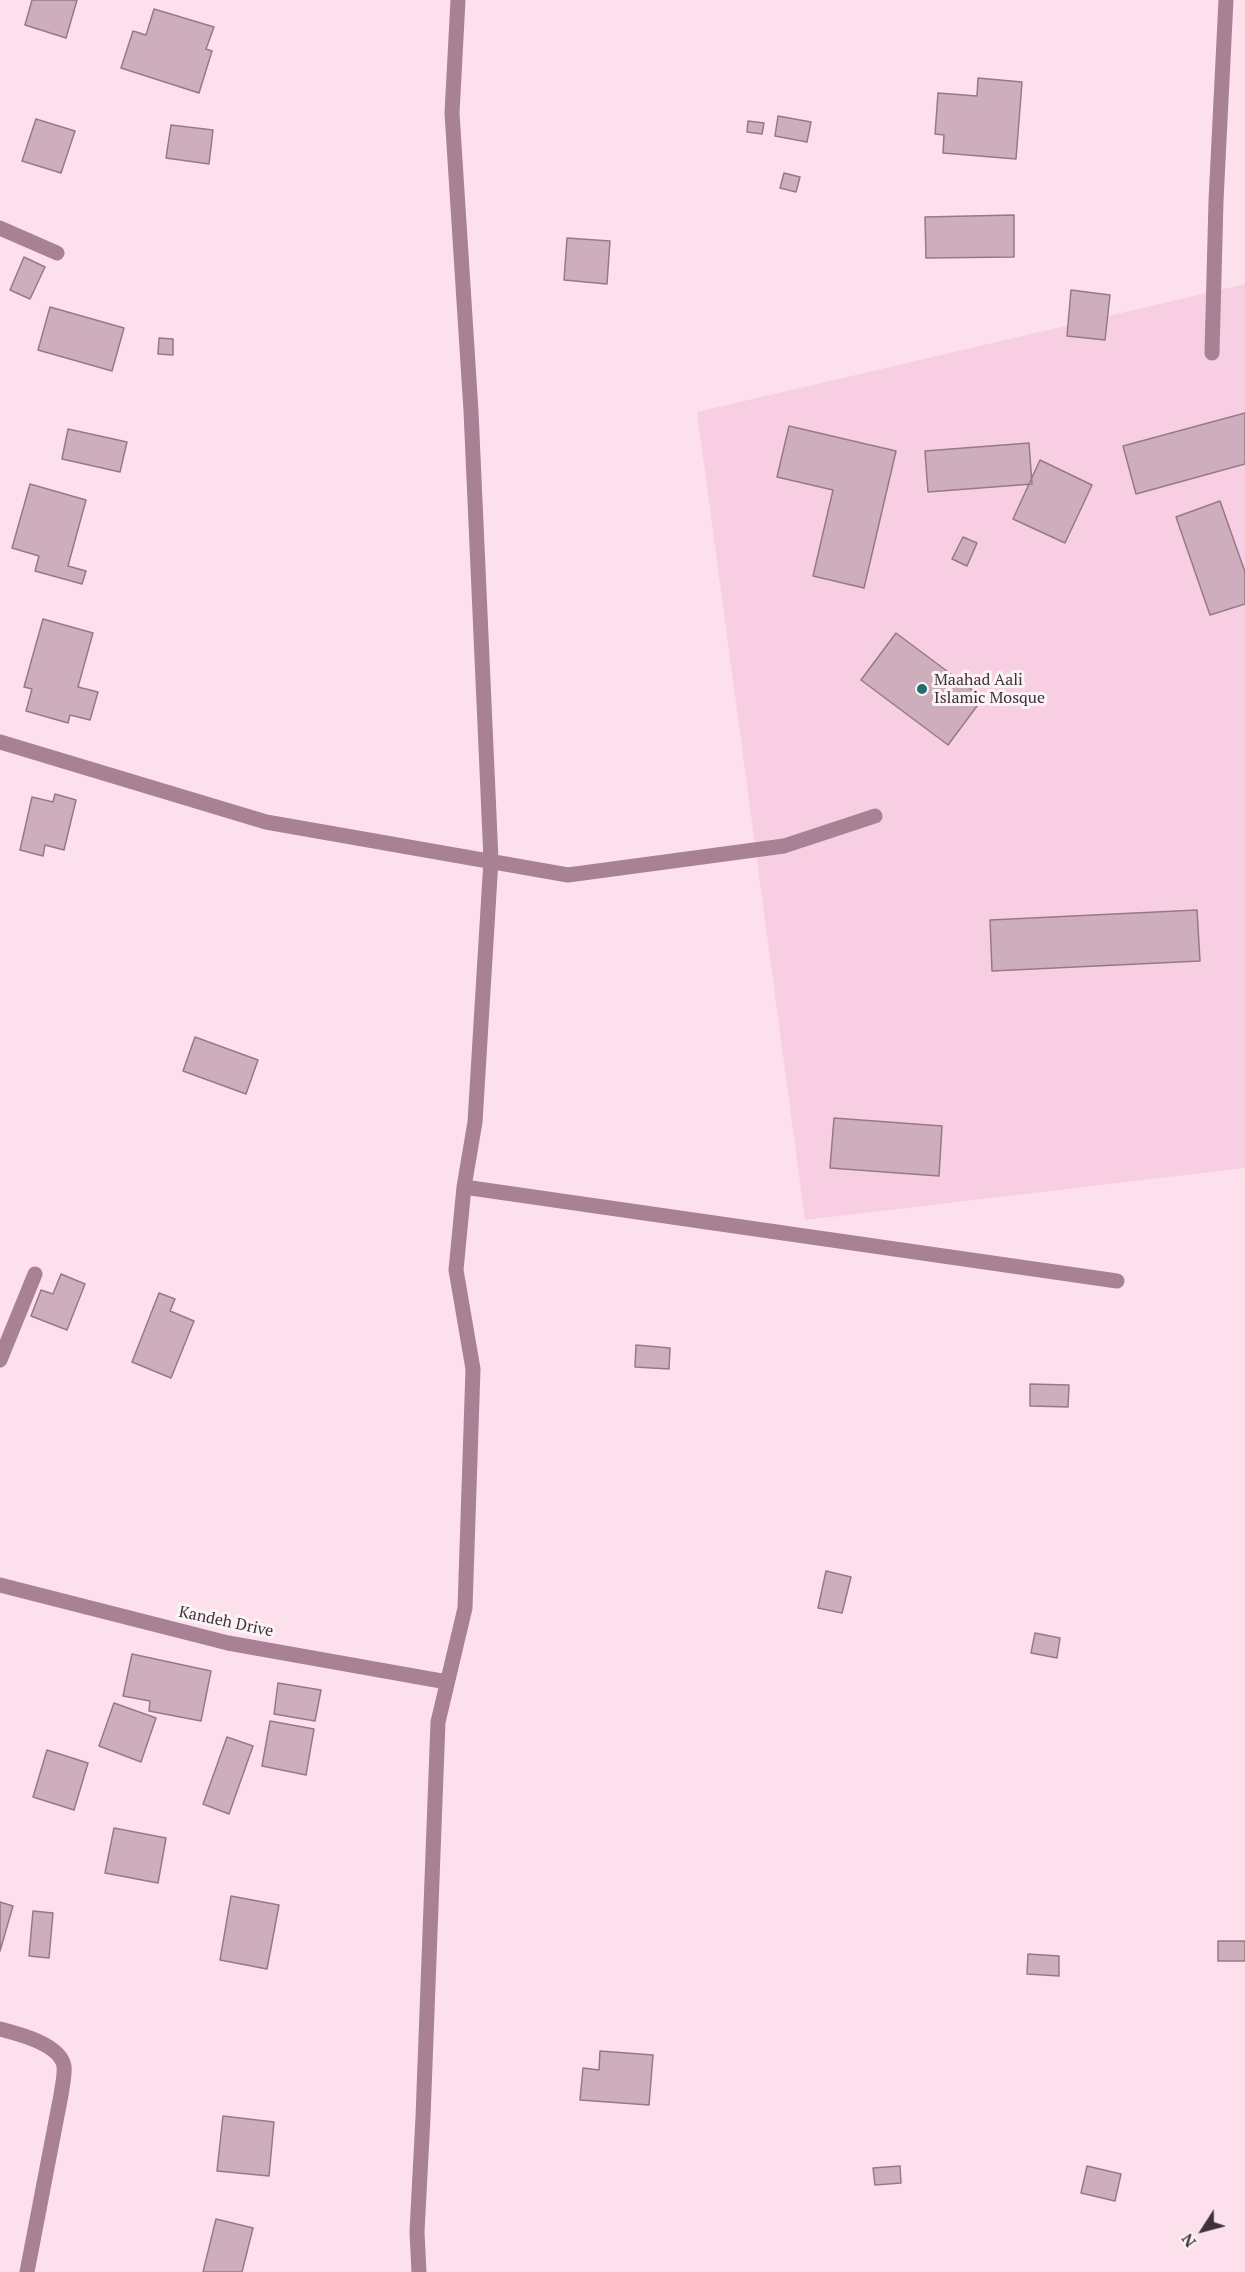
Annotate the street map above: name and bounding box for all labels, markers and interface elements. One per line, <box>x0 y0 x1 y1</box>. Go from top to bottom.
place label: Maahad Aali Islamic Mosque <box>934 670 1045 708</box>
marker: Maahad Aali Islamic Mosque <box>915 682 929 696</box>
street label: Kandeh Drive <box>177 1603 275 1641</box>
north arrow <box>1173 2200 1233 2260</box>
text: N <box>1176 2229 1201 2252</box>

